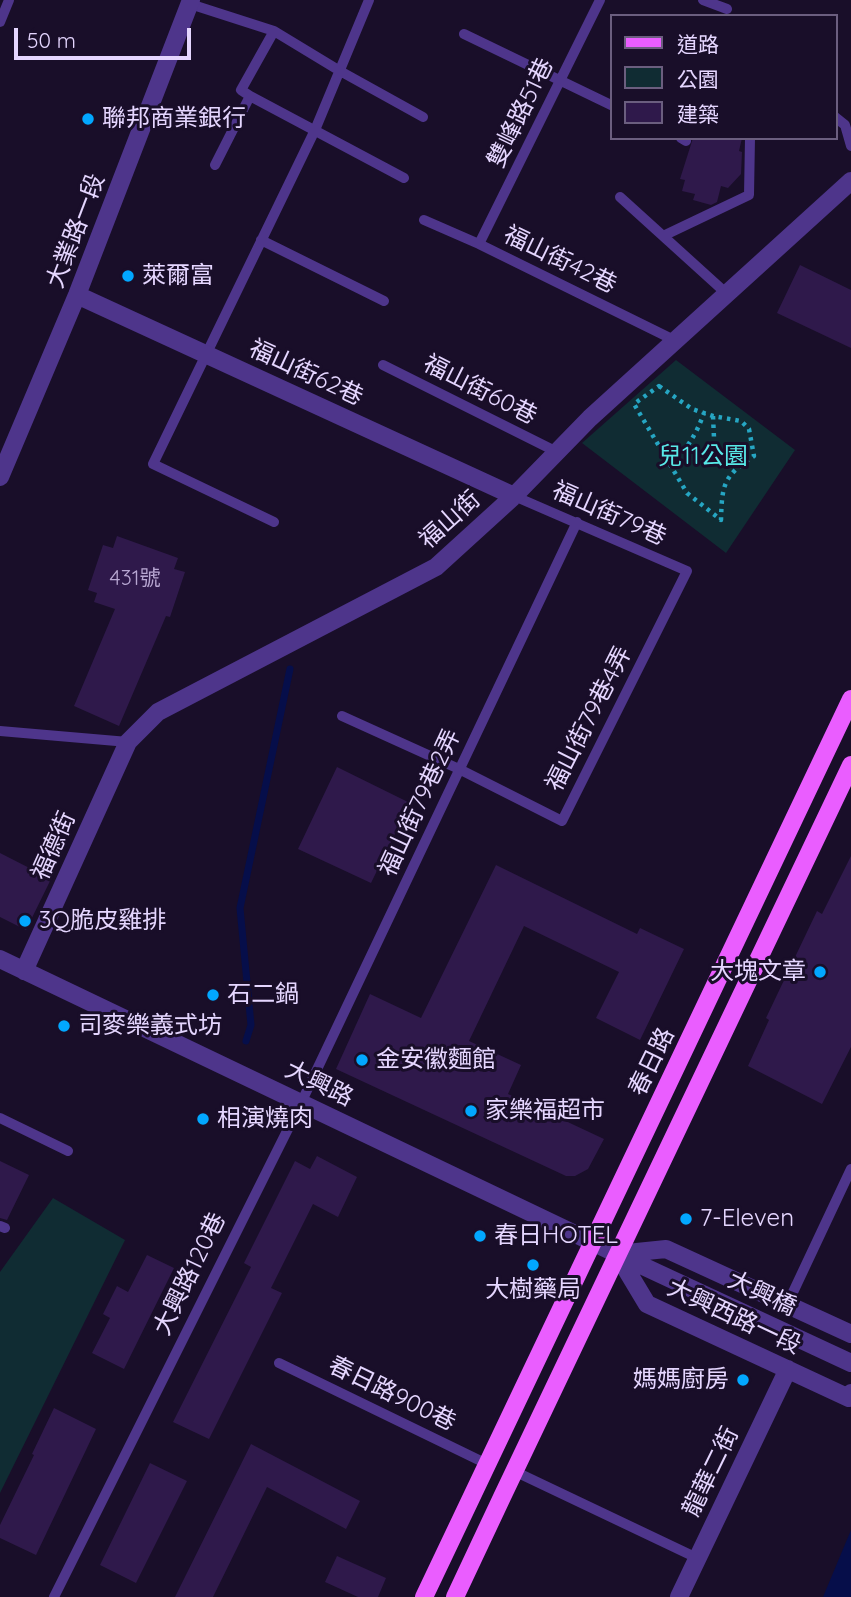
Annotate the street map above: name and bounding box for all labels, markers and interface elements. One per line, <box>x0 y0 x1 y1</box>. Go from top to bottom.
scale bar <box>18 14 194 58</box>
legend <box>610 14 837 140</box>
text: 50 m <box>27 27 76 53</box>
text: 道路 <box>677 31 719 57</box>
street label: 雙峰路51巷 <box>482 54 560 172</box>
text: 公園 <box>677 66 719 92</box>
text: 建築 <box>677 101 719 127</box>
place label: 聯邦商業銀行 <box>102 105 246 133</box>
marker: 聯邦商業銀行 <box>80 111 96 127</box>
street label: 大業路一段 <box>41 170 111 292</box>
street label: 福山街42巷 <box>499 220 621 300</box>
place label: 萊爾富 <box>142 262 214 290</box>
marker: 萊爾富 <box>120 268 136 284</box>
street label: 福山街62巷 <box>245 334 367 412</box>
street label: 福山街60巷 <box>419 349 541 431</box>
park label: 兒11公園 <box>658 443 748 471</box>
street label: 福山街79巷 <box>548 476 670 552</box>
street label: 福山街 <box>414 485 486 555</box>
house number: 431號 <box>110 566 160 592</box>
street label: 福山街79巷4弄 <box>540 642 638 796</box>
street label: 福山街79巷2弄 <box>373 725 467 881</box>
street label: 福德街 <box>26 807 82 885</box>
place label: 3Q脆皮雞排 <box>39 907 166 935</box>
marker: 3Q脆皮雞排 <box>17 913 33 929</box>
place label: 大塊文章 <box>710 958 806 986</box>
marker: 大塊文章 <box>812 964 828 980</box>
place label: 石二鍋 <box>227 981 299 1009</box>
marker: 石二鍋 <box>205 987 221 1003</box>
place label: 司麥樂義式坊 <box>78 1012 222 1040</box>
marker: 司麥樂義式坊 <box>56 1018 72 1034</box>
street label: 春日路 <box>623 1023 681 1101</box>
place label: 金安徽麵館 <box>376 1046 496 1074</box>
marker: 金安徽麵館 <box>354 1052 370 1068</box>
street label: 大興路 <box>280 1055 358 1113</box>
place label: 家樂福超市 <box>485 1097 605 1125</box>
marker: 家樂福超市 <box>463 1103 479 1119</box>
place label: 相演燒肉 <box>217 1105 313 1133</box>
marker: 相演燒肉 <box>195 1111 211 1127</box>
place label: 7-Eleven <box>700 1205 794 1233</box>
street label: 大興路120巷 <box>148 1208 232 1340</box>
marker: 7-Eleven <box>678 1211 694 1227</box>
place label: 春日HOTEL <box>494 1222 618 1250</box>
marker: 春日HOTEL <box>472 1228 488 1244</box>
marker: 大樹藥局 <box>525 1257 541 1273</box>
street label: 大興橋 <box>723 1266 801 1322</box>
street label: 大興西路一段 <box>663 1274 805 1360</box>
place label: 大樹藥局 <box>485 1276 581 1304</box>
street label: 春日路900巷 <box>324 1351 460 1437</box>
place label: 媽媽廚房 <box>633 1366 729 1394</box>
marker: 媽媽廚房 <box>735 1372 751 1388</box>
street label: 龍華二街 <box>677 1423 745 1521</box>

